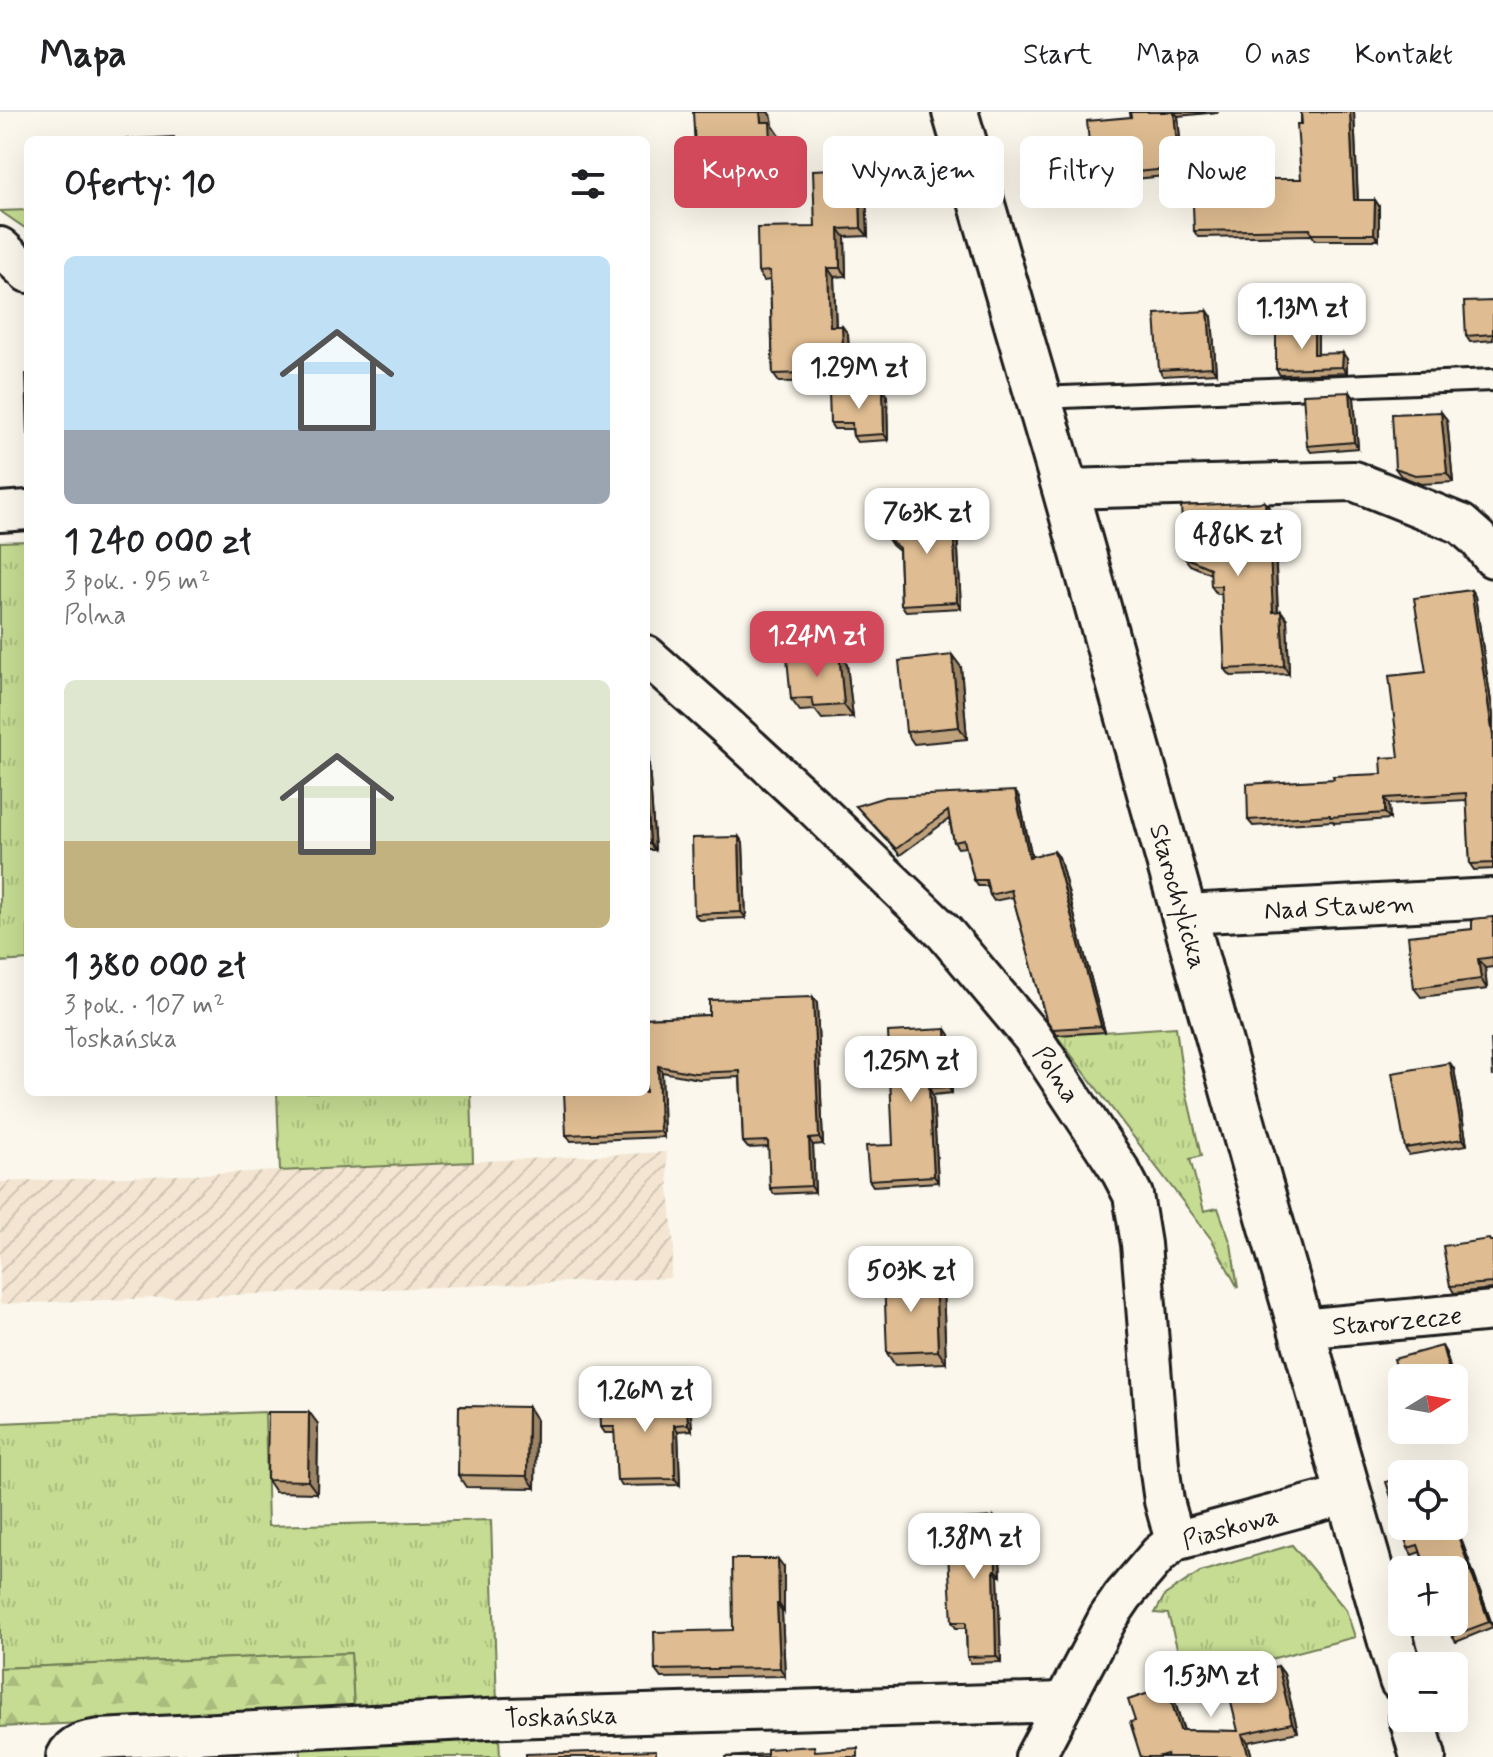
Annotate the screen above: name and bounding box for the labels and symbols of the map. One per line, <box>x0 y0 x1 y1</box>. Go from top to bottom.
pin: 1.13M zł <box>1219 283 1385 351</box>
pin: 1.29M zł <box>776 343 942 411</box>
pin: 763K zł <box>853 488 1001 556</box>
pin: 486K zł <box>1164 510 1312 578</box>
pin: 1.24M zł <box>734 611 900 679</box>
street label: Starochylicka <box>1140 820 1214 973</box>
street label: Nad Stawem <box>1263 887 1415 929</box>
pin: 1.25M zł <box>828 1036 994 1104</box>
street label: Polna <box>1024 1040 1087 1110</box>
pin: 503K zł <box>837 1246 985 1314</box>
street label: Starorzecze <box>1331 1299 1464 1345</box>
north arrow <box>1388 1364 1468 1444</box>
pin: 1.26M zł <box>562 1366 728 1434</box>
street label: Piaskowa <box>1179 1499 1283 1559</box>
pin: 1.38M zł <box>891 1513 1057 1581</box>
pin: 1.53M zł <box>1128 1651 1294 1719</box>
street label: Toskańska <box>504 1699 618 1737</box>

